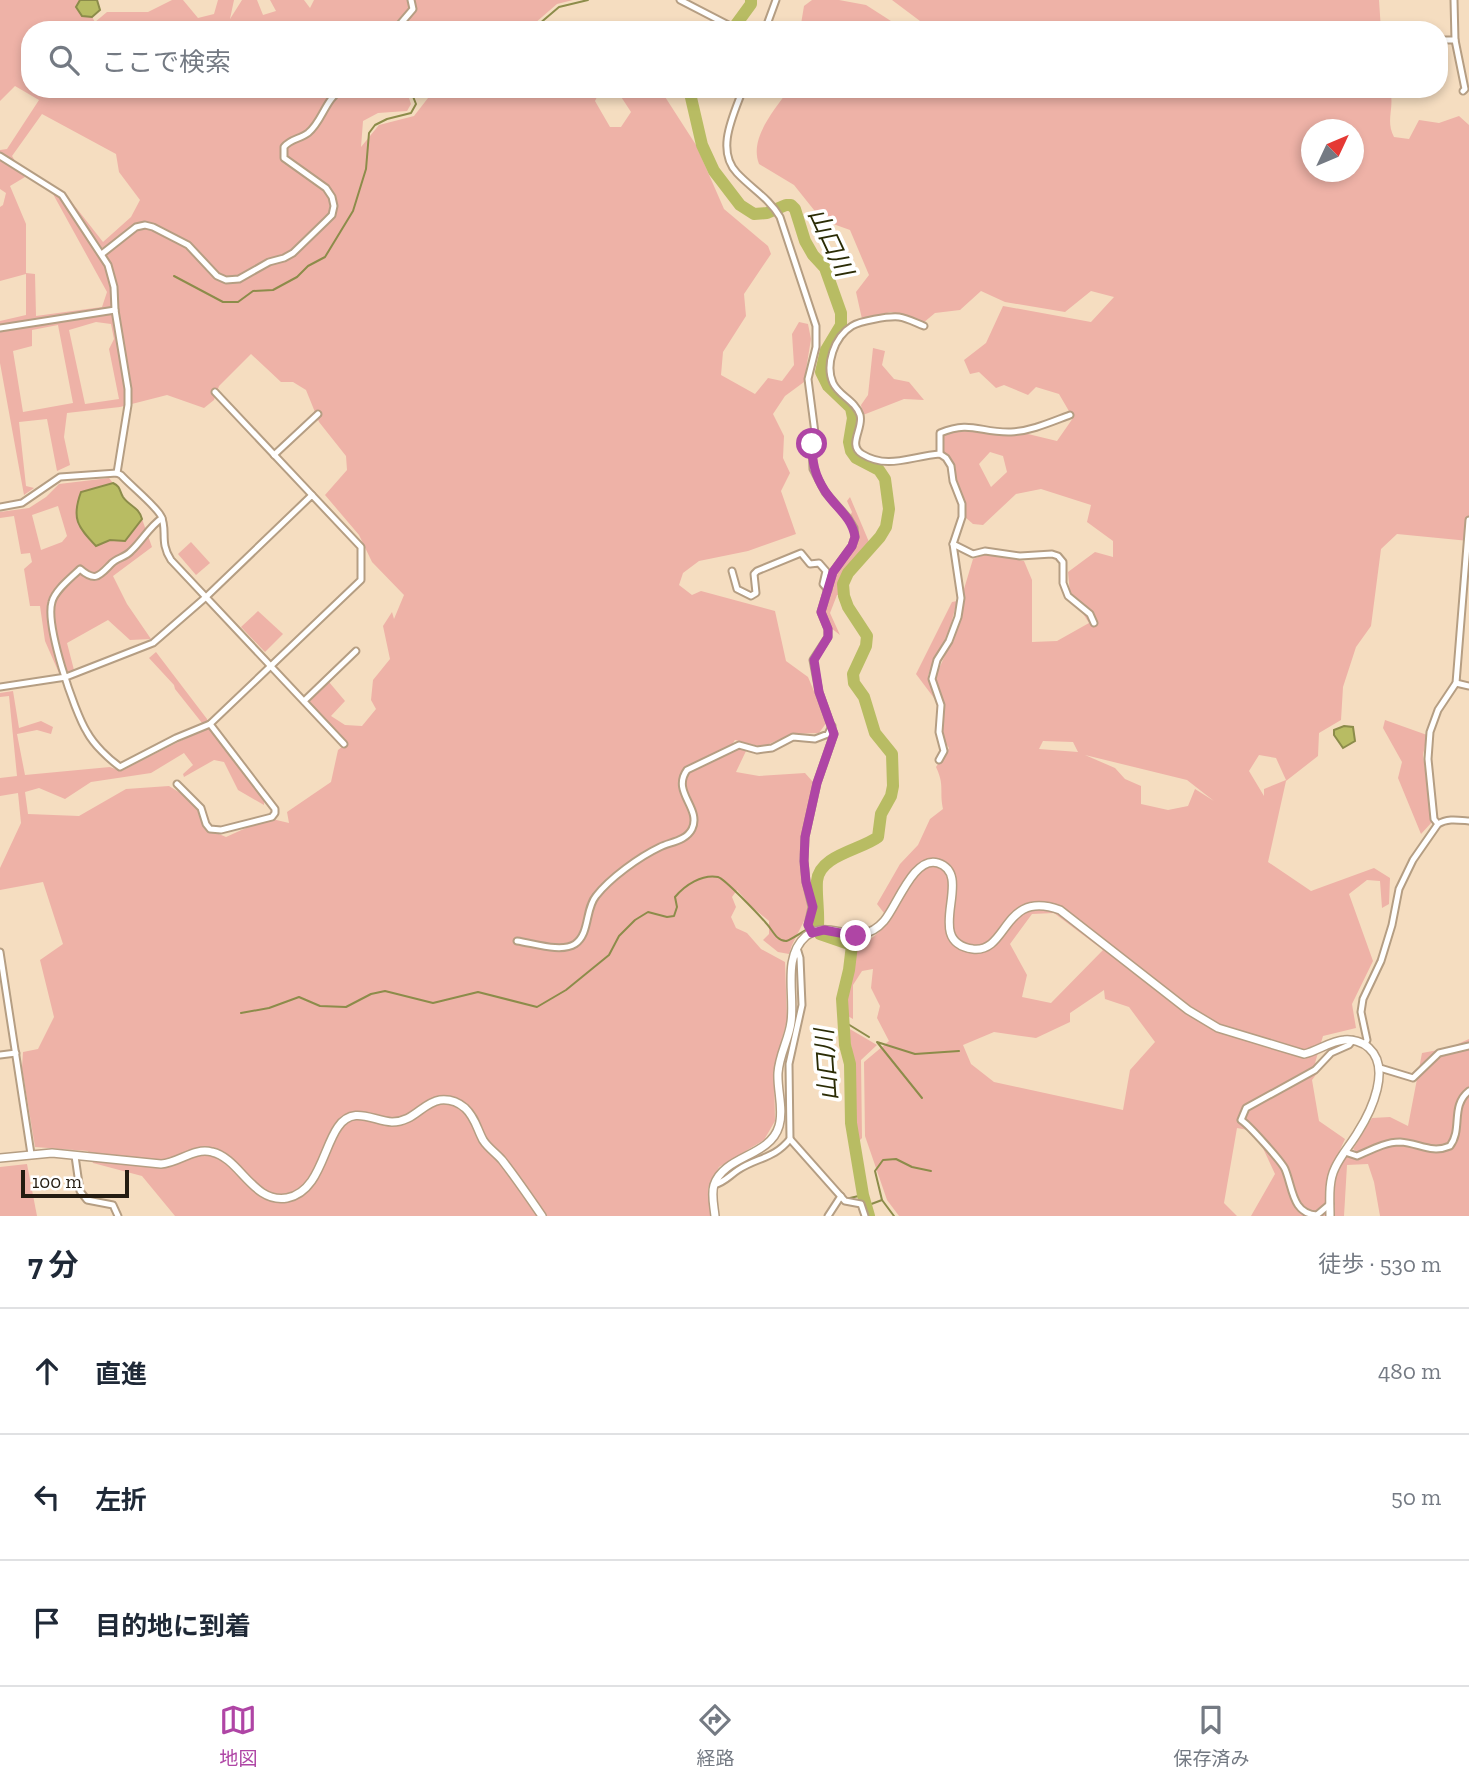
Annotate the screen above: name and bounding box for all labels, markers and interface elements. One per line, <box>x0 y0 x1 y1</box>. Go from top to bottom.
search box <box>21 21 1448 98</box>
icon: search <box>45 41 83 79</box>
text: ここで検索 <box>101 46 231 78</box>
north arrow <box>1301 119 1364 182</box>
water label: 山口川 <box>803 203 861 283</box>
route start <box>796 428 827 459</box>
route end <box>840 920 871 951</box>
water label: 山口川 <box>809 1025 843 1102</box>
scale bar <box>21 1167 130 1199</box>
text: 100 m <box>32 1170 82 1193</box>
text: 7 分 <box>28 1247 78 1283</box>
text: 徒歩 · 530 m <box>1318 1250 1441 1278</box>
icon: ahead <box>28 1352 66 1390</box>
text: 480 m <box>1378 1357 1441 1385</box>
text: 直進 <box>95 1358 147 1390</box>
icon: left <box>28 1478 66 1516</box>
text: 50 m <box>1391 1483 1441 1511</box>
text: 左折 <box>95 1484 147 1516</box>
icon: arrive <box>28 1604 66 1642</box>
text: 目的地に到着 <box>95 1610 251 1642</box>
tab: 地図 <box>219 1701 258 1770</box>
tab: 経路 <box>696 1701 735 1770</box>
tab: 保存済み <box>1173 1701 1250 1770</box>

